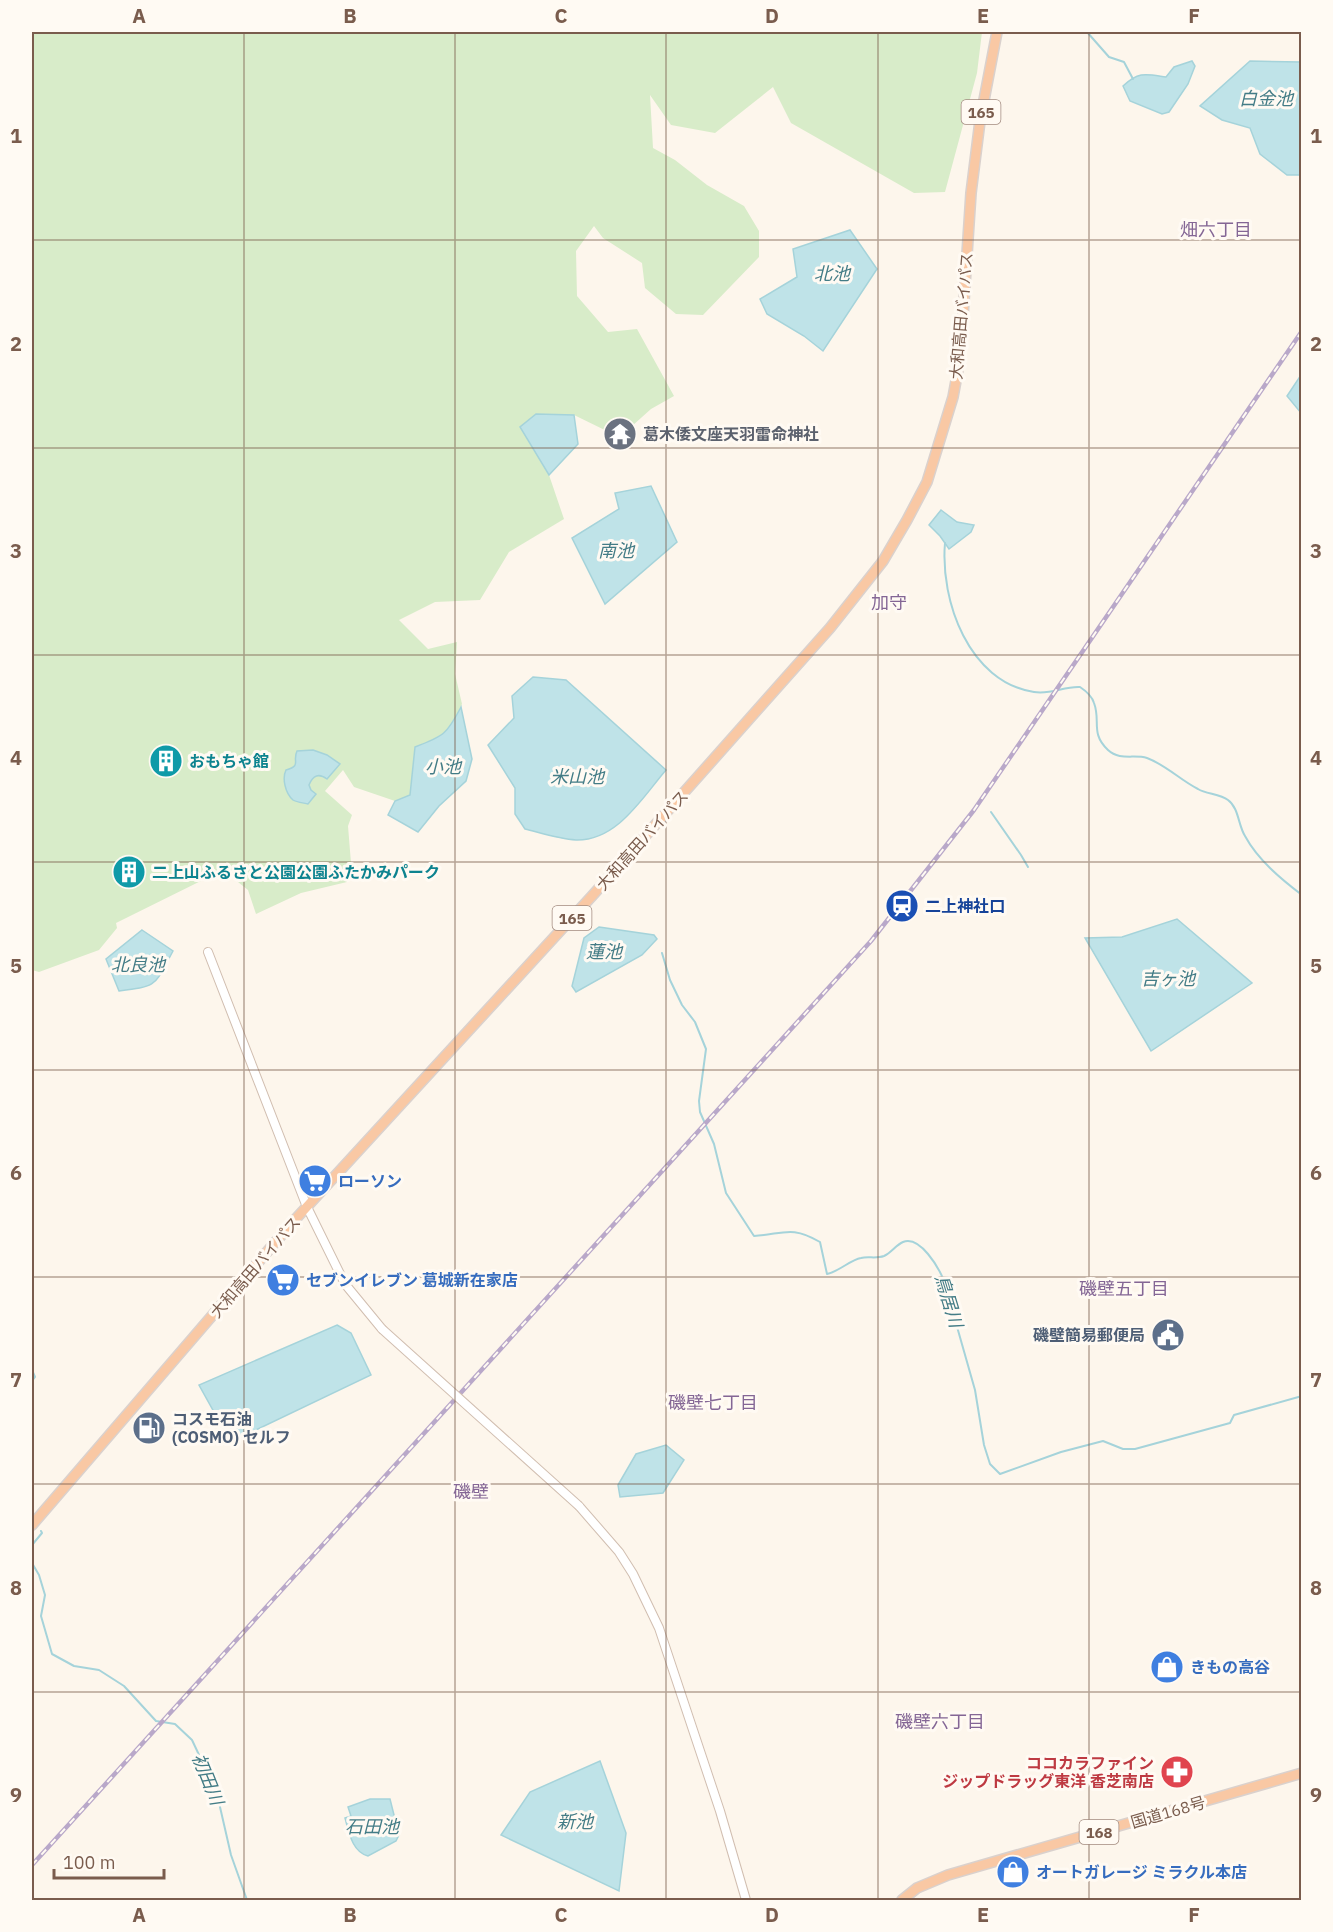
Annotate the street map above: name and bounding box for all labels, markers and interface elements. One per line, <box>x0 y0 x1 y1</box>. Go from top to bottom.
text: A <box>132 2 146 29</box>
text: B <box>343 2 357 29</box>
text: C <box>554 2 568 29</box>
text: D <box>765 2 779 29</box>
text: E <box>977 2 989 29</box>
text: F <box>1188 2 1200 29</box>
water label: 白金池 <box>1239 87 1295 110</box>
road number: 165 <box>962 100 1000 124</box>
text: 1 <box>10 122 22 149</box>
text: 1 <box>1310 122 1322 149</box>
district label: 畑六丁目 <box>1180 218 1252 241</box>
street label: 大和高田バイパス <box>945 252 977 380</box>
water label: 北池 <box>814 262 852 285</box>
text: 2 <box>10 330 22 357</box>
text: 2 <box>1310 330 1322 357</box>
temple icon: 葛木倭文座天羽雷命神社 <box>602 416 638 452</box>
place label: 葛木倭文座天羽雷命神社 <box>643 424 819 444</box>
text: 3 <box>10 537 22 564</box>
text: 3 <box>1310 537 1322 564</box>
water label: 南池 <box>598 539 636 562</box>
district label: 加守 <box>871 591 907 614</box>
building icon: おもちゃ館 <box>148 743 184 779</box>
text: 4 <box>10 744 22 771</box>
text: 4 <box>1310 744 1322 771</box>
place label: おもちゃ館 <box>189 751 269 771</box>
water label: 小池 <box>425 755 463 778</box>
water label: 米山池 <box>550 765 606 788</box>
street label: 大和高田バイパス <box>592 786 692 894</box>
building icon: 二上山ふるさと公園公園ふたかみパーク <box>111 854 147 890</box>
place label: 二上山ふるさと公園公園ふたかみパーク <box>152 862 440 882</box>
station icon: 二上神社口 <box>884 888 920 924</box>
place label: 二上神社口 <box>925 896 1005 916</box>
road number: 165 <box>552 906 592 930</box>
water label: 蓮池 <box>586 940 624 963</box>
text: 5 <box>10 952 22 979</box>
text: 5 <box>1310 952 1322 979</box>
water label: 北良池 <box>111 953 167 976</box>
water label: 吉ヶ池 <box>1141 967 1197 990</box>
text: 6 <box>10 1159 22 1186</box>
text: 6 <box>1310 1159 1322 1186</box>
supermarket icon: ローソン <box>297 1163 333 1199</box>
place label: ローソン <box>338 1171 402 1191</box>
street label: 大和高田バイパス <box>206 1212 304 1322</box>
supermarket icon: セブンイレブン 葛城新在家店 <box>265 1262 301 1298</box>
place label: セブンイレブン 葛城新在家店 <box>306 1270 518 1290</box>
water label: 鳥居川 <box>930 1272 968 1332</box>
district label: 磯壁五丁目 <box>1079 1277 1169 1300</box>
public building icon: 磯壁簡易郵便局 <box>1150 1317 1186 1353</box>
place label: 磯壁簡易郵便局 <box>1033 1325 1145 1345</box>
text: 7 <box>10 1366 22 1393</box>
text: 7 <box>1310 1366 1322 1393</box>
district label: 磯壁七丁目 <box>668 1391 758 1414</box>
place label: コスモ石油 (COSMO) セルフ <box>172 1409 291 1447</box>
fuel station icon: コスモ石油 (COSMO) セルフ <box>131 1410 167 1446</box>
district label: 磯壁 <box>453 1480 489 1503</box>
text: 8 <box>10 1574 22 1601</box>
text: 8 <box>1310 1574 1322 1601</box>
shop icon: きもの高谷 <box>1149 1649 1185 1685</box>
place label: きもの高谷 <box>1190 1657 1270 1677</box>
district label: 磯壁六丁目 <box>895 1710 985 1733</box>
water label: 初田川 <box>187 1750 230 1810</box>
place label: ココカラファイン ジップドラッグ東洋 香芝南店 <box>942 1753 1154 1791</box>
pharmacy icon: ココカラファイン ジップドラッグ東洋 香芝南店 <box>1159 1754 1195 1790</box>
text: 9 <box>10 1781 22 1808</box>
text: 9 <box>1310 1781 1322 1808</box>
street label: 国道168号 <box>1128 1792 1208 1832</box>
water label: 新池 <box>557 1810 595 1833</box>
water label: 石田池 <box>345 1815 401 1838</box>
road number: 168 <box>1080 1820 1118 1844</box>
scale bar <box>54 1842 164 1880</box>
text: 100 m <box>63 1851 115 1874</box>
shop icon: オートガレージ ミラクル本店 <box>995 1854 1031 1890</box>
place label: オートガレージ ミラクル本店 <box>1036 1862 1247 1882</box>
text: A <box>132 1901 146 1928</box>
text: B <box>343 1901 357 1928</box>
text: C <box>554 1901 568 1928</box>
text: D <box>765 1901 779 1928</box>
text: E <box>977 1901 989 1928</box>
text: F <box>1188 1901 1200 1928</box>

